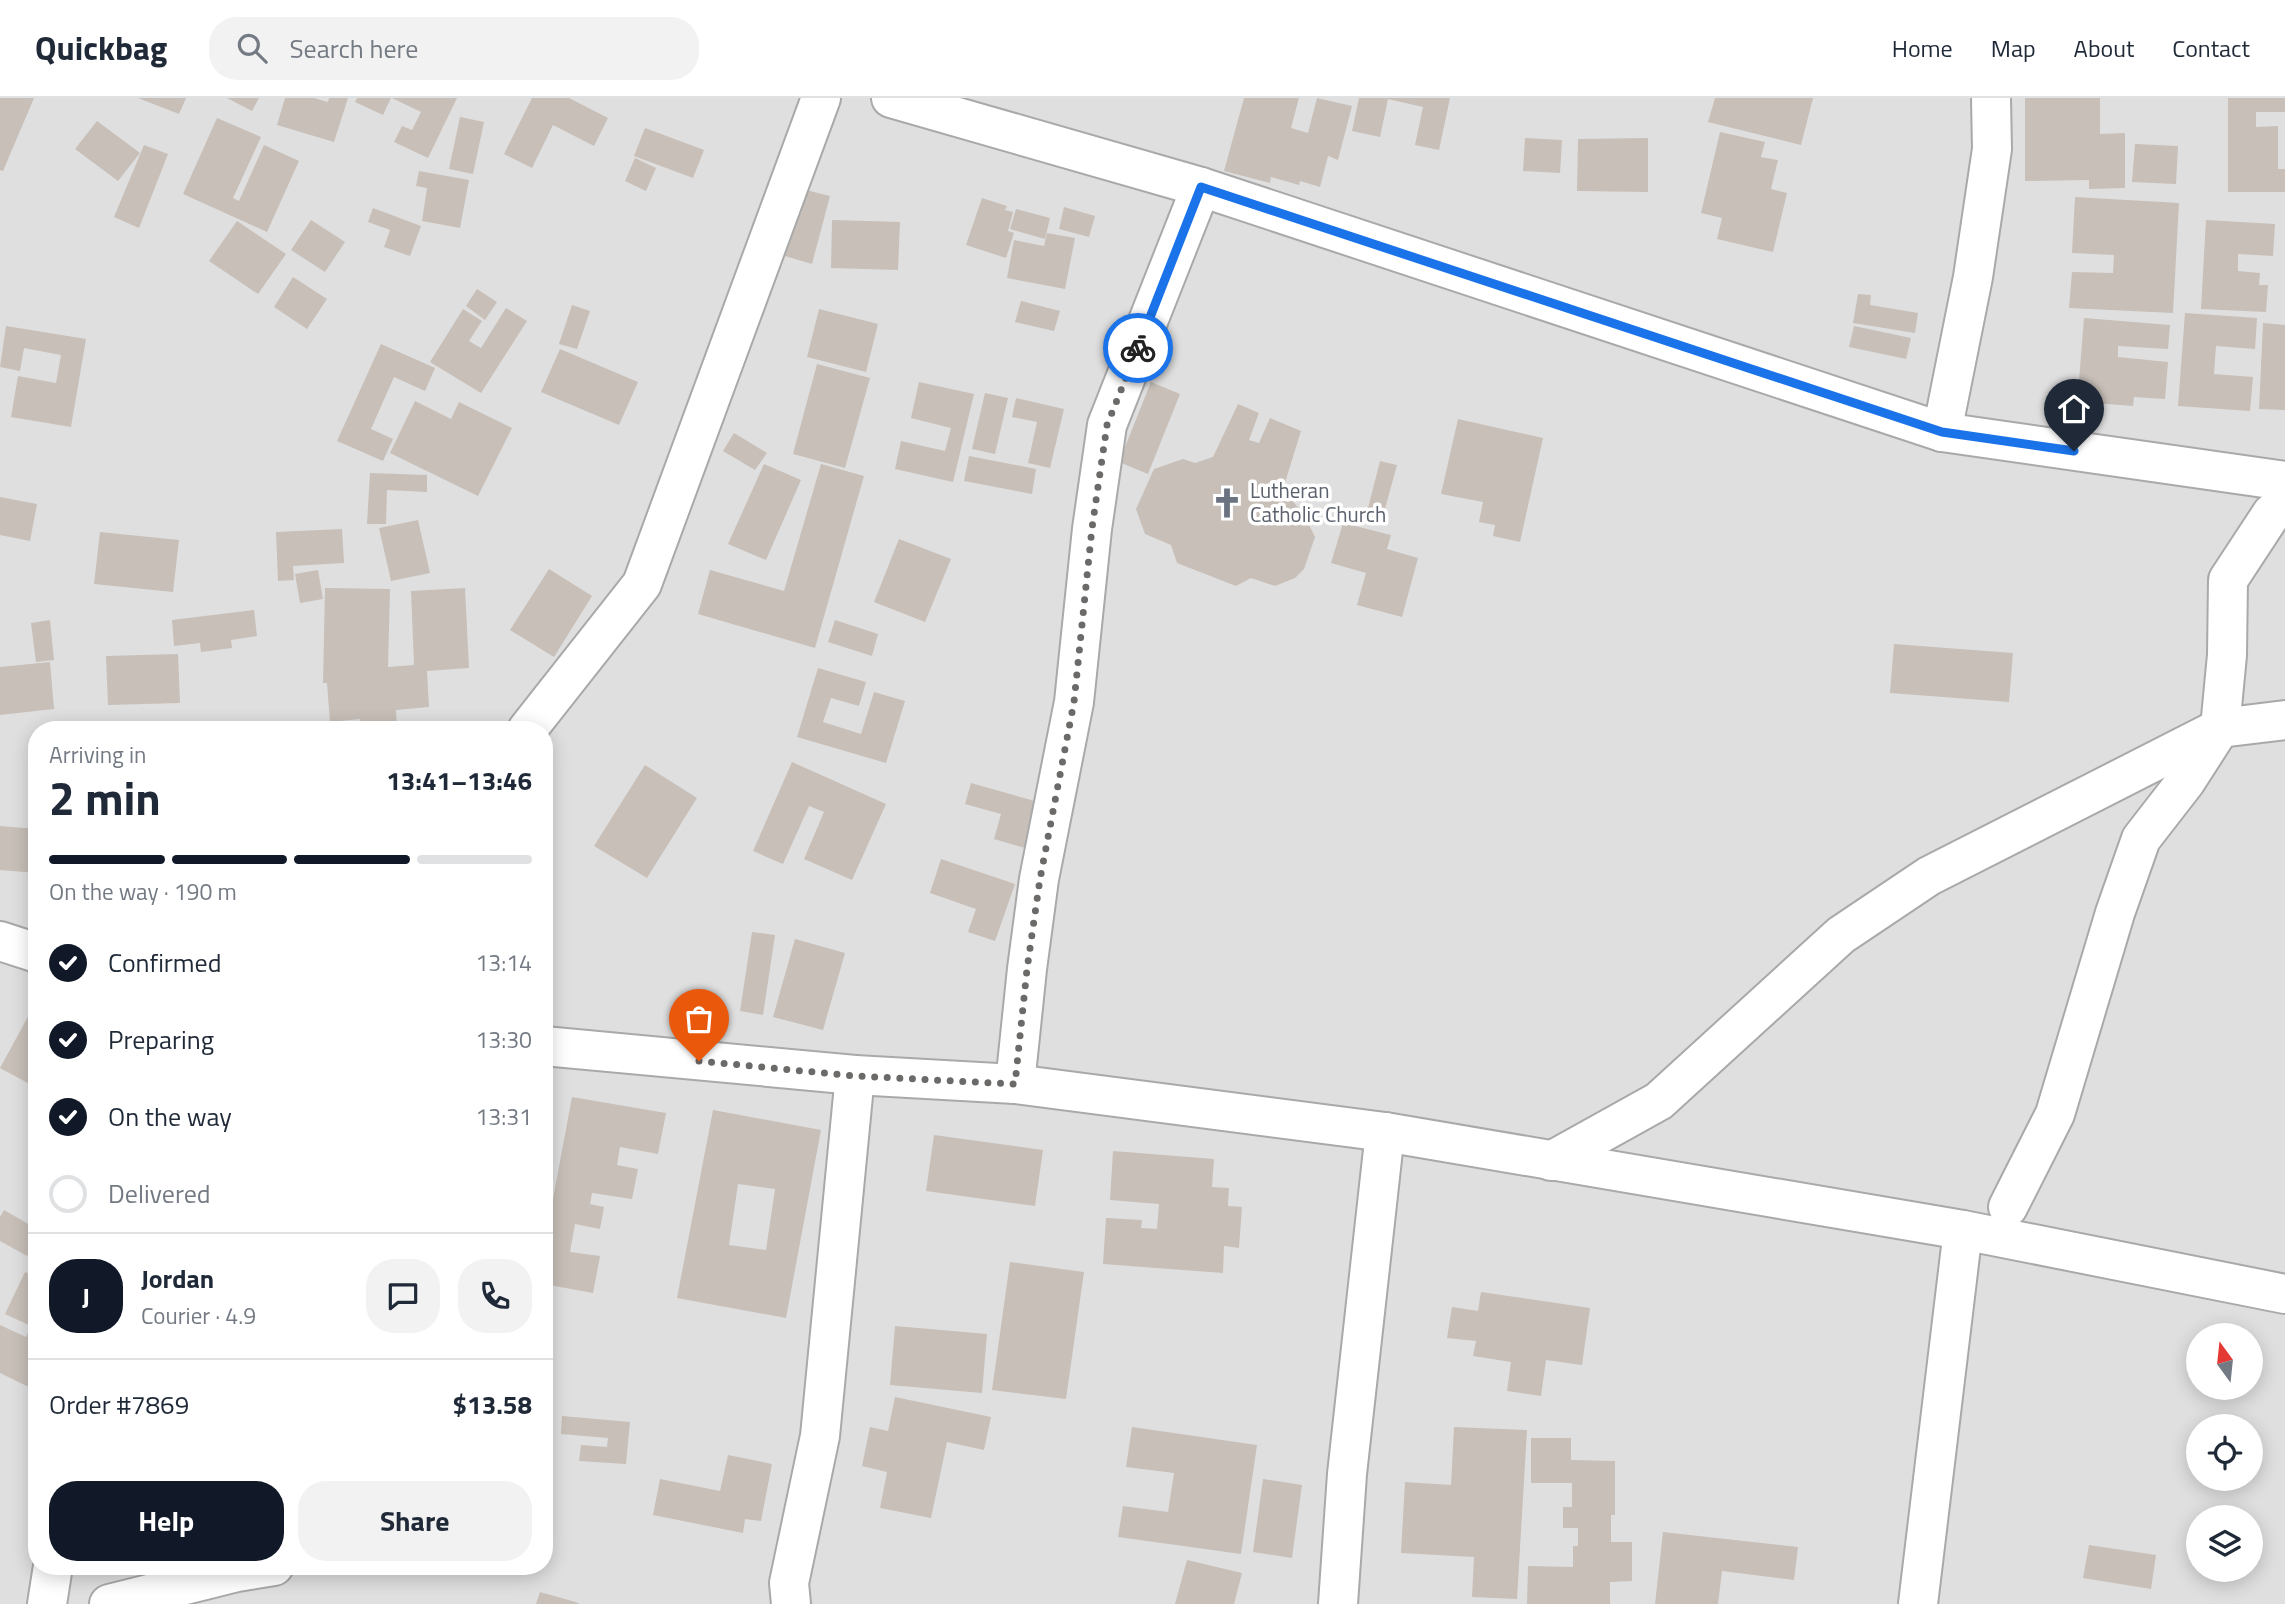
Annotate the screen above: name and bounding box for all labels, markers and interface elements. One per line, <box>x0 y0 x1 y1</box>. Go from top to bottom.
search box <box>209 17 699 80</box>
text: Quickbag <box>35 23 167 73</box>
icon: search <box>233 29 271 67</box>
text: Search here <box>289 29 418 68</box>
text: Home <box>1892 30 1953 66</box>
text: Map <box>1991 30 2036 66</box>
text: About <box>2074 30 2134 66</box>
text: Contact <box>2172 30 2250 66</box>
courier <box>1103 313 1173 383</box>
icon: bike <box>1119 329 1157 367</box>
pin <box>2044 379 2104 451</box>
icon: home <box>2055 390 2093 428</box>
place label: Lutheran Catholic Church <box>1250 474 1386 530</box>
church icon: Lutheran Catholic Church <box>1210 486 1244 520</box>
text: Arriving in <box>49 737 146 772</box>
text: 13:41–13:46 <box>386 761 532 800</box>
text: 2 min <box>49 763 161 833</box>
text: On the way · 190 m <box>49 874 237 909</box>
text: Confirmed <box>108 943 222 982</box>
icon: check <box>49 944 87 982</box>
text: 13:14 <box>475 945 532 980</box>
pin <box>669 989 729 1061</box>
icon: bag <box>680 1000 718 1038</box>
text: Preparing <box>108 1020 214 1059</box>
icon: check <box>49 1021 87 1059</box>
text: 13:30 <box>475 1022 532 1057</box>
text: On the way <box>108 1097 232 1136</box>
icon: check <box>49 1098 87 1136</box>
text: 13:31 <box>475 1099 532 1134</box>
text: Delivered <box>108 1174 211 1213</box>
text: Jordan <box>141 1259 214 1298</box>
button: chat <box>366 1259 440 1333</box>
button: phone <box>458 1259 532 1333</box>
text: J <box>82 1277 90 1316</box>
text: Courier · 4.9 <box>141 1298 256 1333</box>
north arrow <box>2186 1323 2263 1400</box>
map controls <box>2186 1323 2263 1582</box>
text: Order #7869 <box>49 1385 189 1424</box>
text: $13.58 <box>453 1385 532 1424</box>
button: locate <box>2186 1414 2263 1491</box>
button: Help <box>49 1481 284 1561</box>
button: Share <box>298 1481 532 1561</box>
button: layers <box>2186 1505 2263 1582</box>

